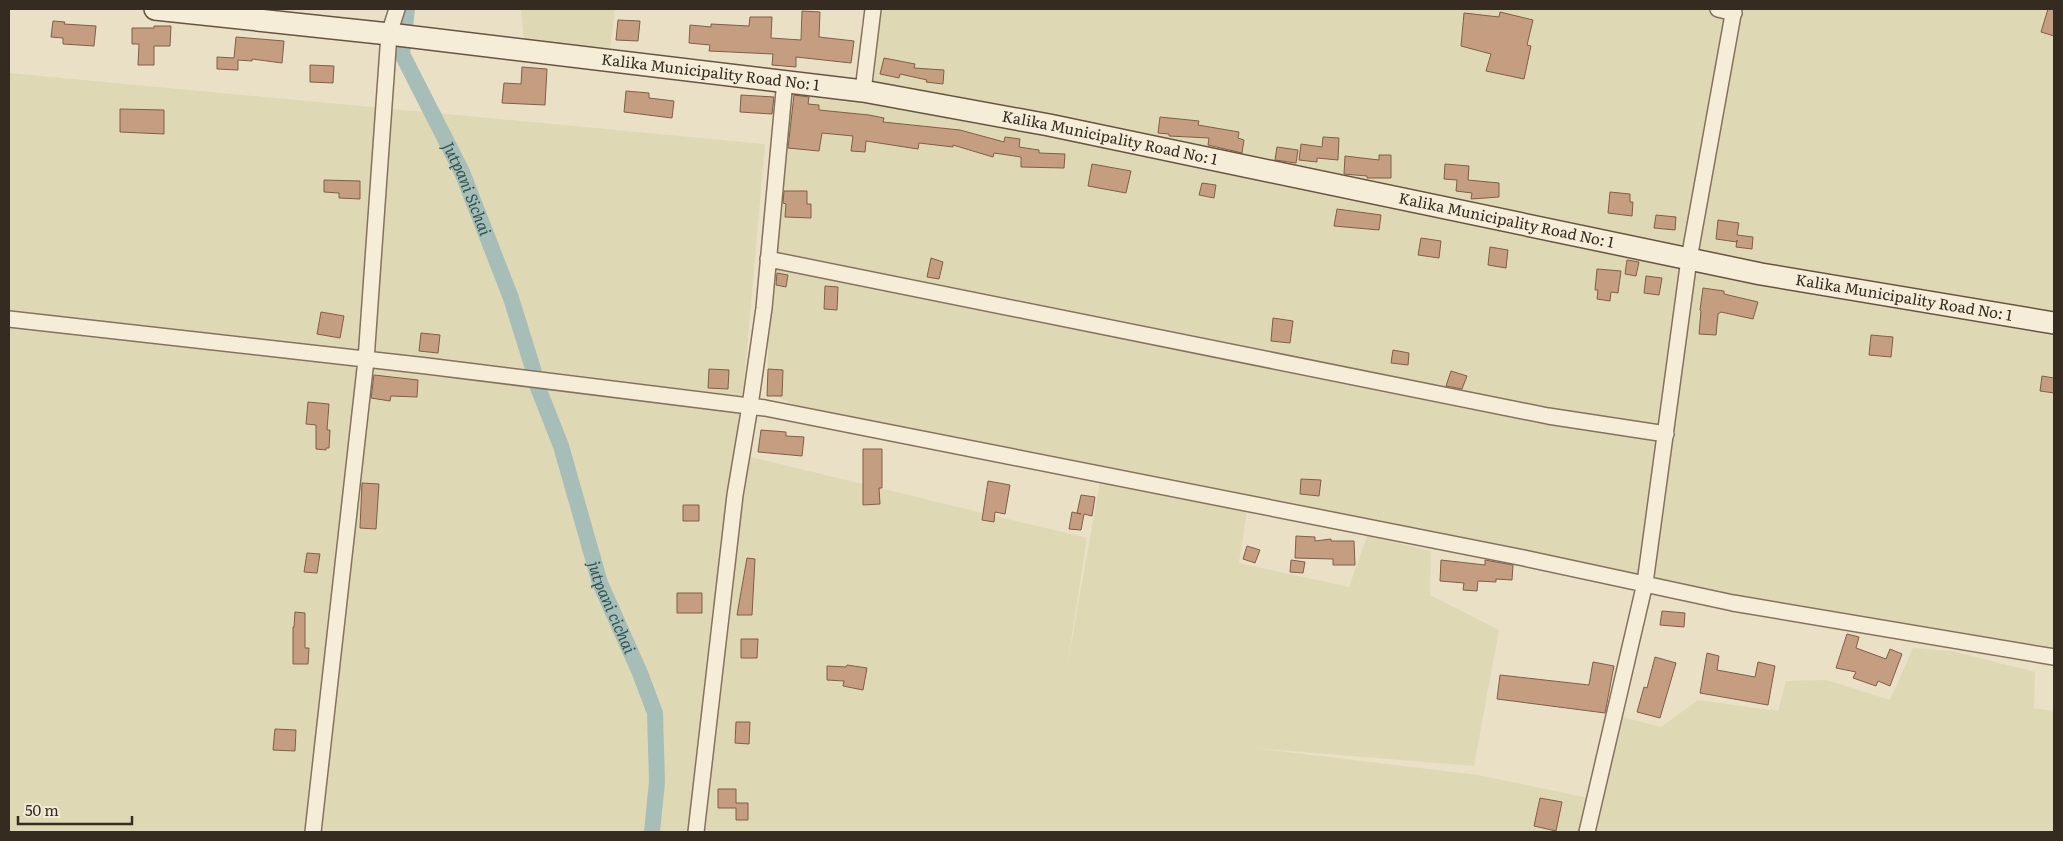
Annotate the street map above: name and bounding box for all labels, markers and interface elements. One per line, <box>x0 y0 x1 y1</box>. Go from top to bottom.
street label: Kalika Municipality Road No: 1 <box>600 47 821 96</box>
street label: Kalika Municipality Road No: 1 <box>1000 104 1220 170</box>
water label: Jutpani Sichai <box>437 137 499 239</box>
street label: Kalika Municipality Road No: 1 <box>1397 185 1616 253</box>
street label: Kalika Municipality Road No: 1 <box>1794 267 2014 326</box>
water label: jutpani cichai <box>583 557 643 657</box>
scale bar <box>18 794 131 826</box>
text: 50 m <box>25 798 59 821</box>

